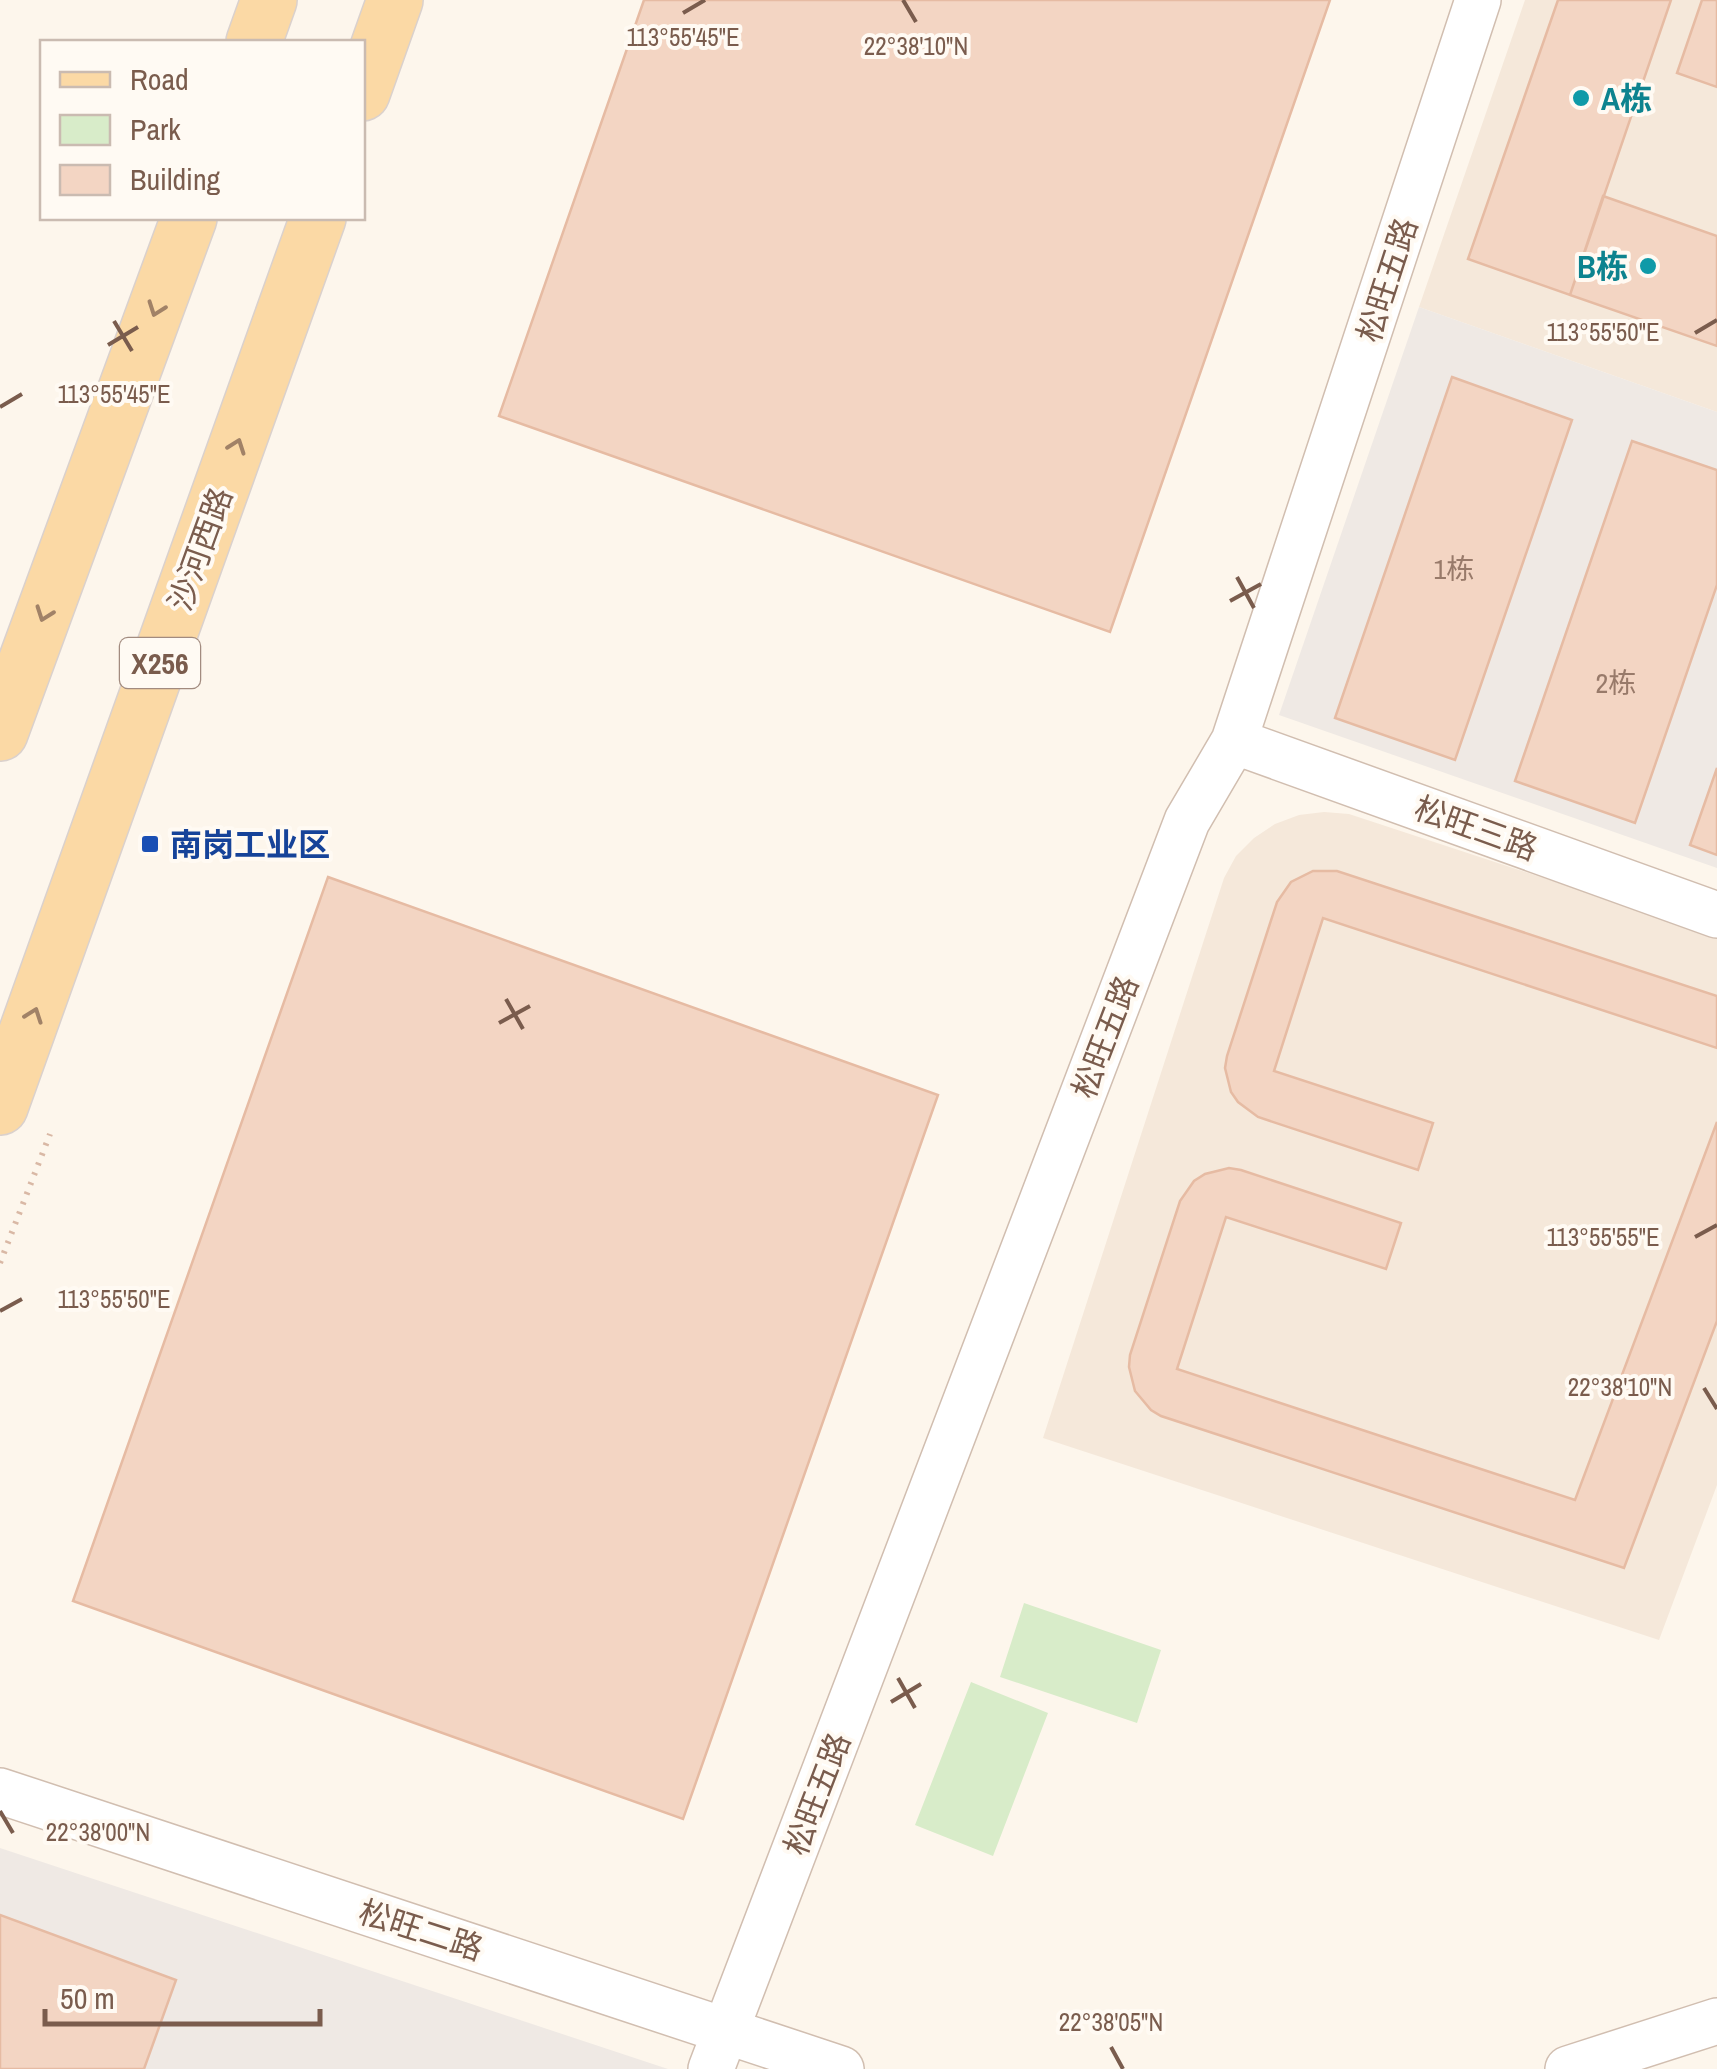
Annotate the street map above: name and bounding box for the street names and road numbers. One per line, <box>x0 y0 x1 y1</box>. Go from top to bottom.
street label: 松旺五路 <box>1347 212 1427 348</box>
street label: 沙河西路 <box>158 481 242 617</box>
road number: X256 <box>120 638 200 688</box>
street label: 松旺三路 <box>1408 786 1544 870</box>
street label: 松旺五路 <box>1062 970 1148 1104</box>
street label: 松旺五路 <box>774 1727 860 1861</box>
street label: 松旺二路 <box>353 1890 489 1970</box>

